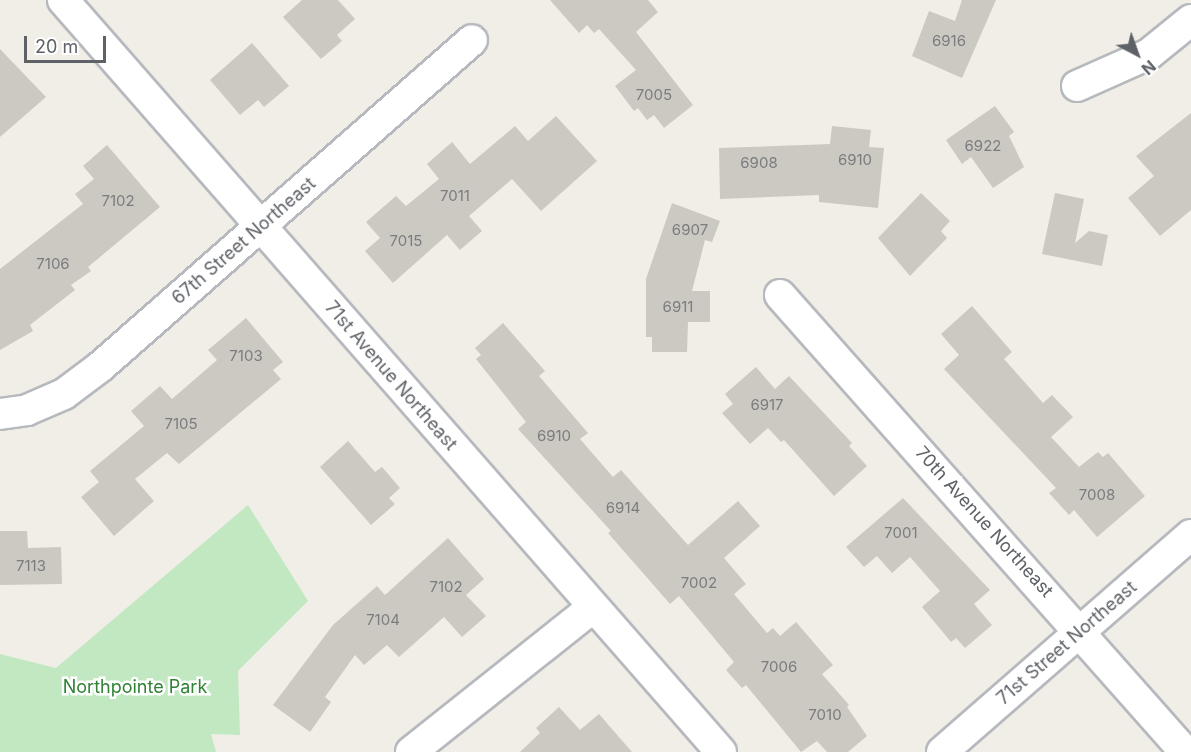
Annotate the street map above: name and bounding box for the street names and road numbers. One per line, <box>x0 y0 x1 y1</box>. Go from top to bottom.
street label: 67th Street Northeast <box>168 173 320 309</box>
street label: 71st Avenue Northeast <box>320 297 462 455</box>
street label: 70th Avenue Northeast <box>911 442 1057 602</box>
street label: 71st Street Northeast <box>993 576 1141 710</box>

